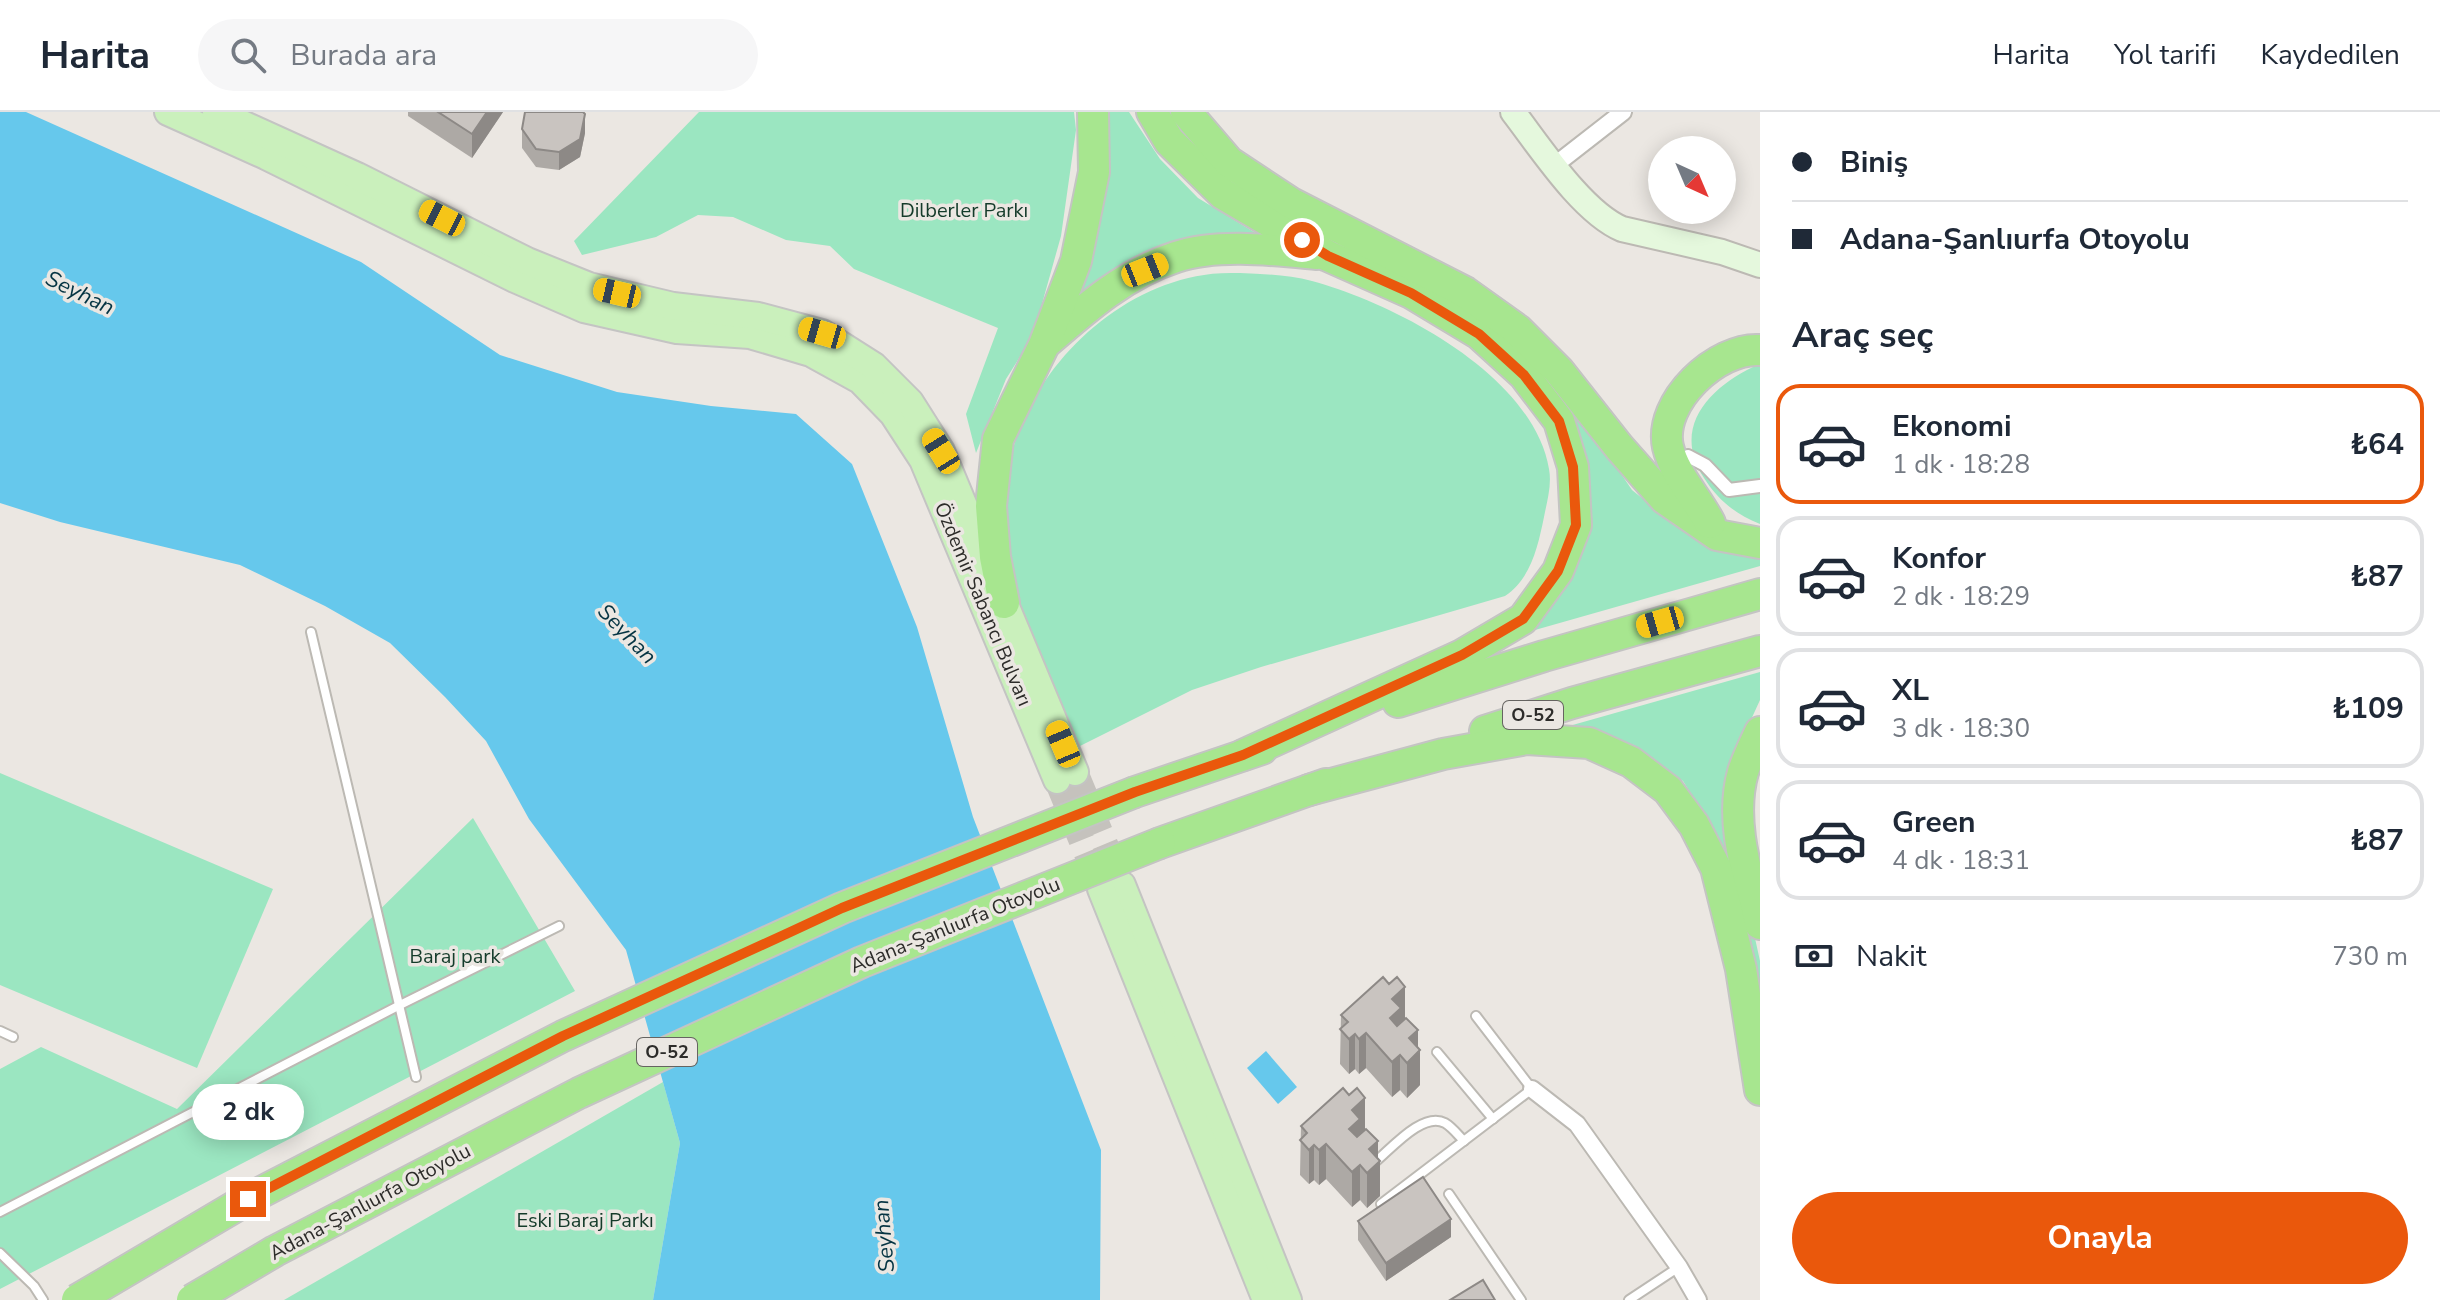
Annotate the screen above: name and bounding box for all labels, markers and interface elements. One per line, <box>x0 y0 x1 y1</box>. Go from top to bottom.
search box <box>198 19 758 91</box>
text: Harita <box>40 30 150 81</box>
icon: search <box>226 33 270 77</box>
text: Burada ara <box>290 35 437 76</box>
text: Harita <box>1993 36 2070 74</box>
text: Yol tarifi <box>2114 36 2216 74</box>
text: Kaydedilen <box>2260 36 2400 74</box>
north arrow <box>1648 136 1736 224</box>
map controls <box>1648 136 1736 224</box>
text: Biniş <box>1840 142 1908 183</box>
car <box>415 196 469 240</box>
park label: Dilberler Parkı <box>900 197 1028 224</box>
text: Adana-Şanlıurfa Otoyolu <box>1840 219 2190 260</box>
route start <box>1284 222 1320 258</box>
car <box>1118 250 1172 290</box>
water label: Seyhan <box>41 264 119 322</box>
car <box>591 276 643 310</box>
text: Araç seç <box>1792 311 1933 360</box>
car <box>796 315 848 351</box>
text: Ekonomi <box>1892 406 2012 447</box>
icon: car <box>1796 408 1868 480</box>
car <box>918 424 964 478</box>
text: ₺64 <box>2350 424 2404 465</box>
text: 1 dk · 18:28 <box>1892 447 2030 482</box>
street label: Özdemir Sabancı Bulvarı <box>928 498 1038 710</box>
text: Konfor <box>1892 538 1986 579</box>
icon: car <box>1796 540 1868 612</box>
text: ₺87 <box>2350 556 2404 597</box>
text: 2 dk · 18:29 <box>1892 579 2030 614</box>
water label: Seyhan <box>591 597 663 671</box>
car <box>1634 604 1686 640</box>
text: XL <box>1892 670 1929 711</box>
icon: car <box>1796 672 1868 744</box>
text: ₺109 <box>2332 688 2404 729</box>
road number: O-52 <box>1503 701 1563 729</box>
text: 3 dk · 18:30 <box>1892 711 2030 746</box>
car <box>1043 717 1083 771</box>
text: Green <box>1892 802 1976 843</box>
icon: car <box>1796 804 1868 876</box>
text: ₺87 <box>2350 820 2404 861</box>
text: 4 dk · 18:31 <box>1892 843 2030 878</box>
street label: Adana-Şanlıurfa Otoyolu <box>846 870 1064 980</box>
icon: cash <box>1792 934 1836 978</box>
text: Nakit <box>1856 936 1927 977</box>
text: 730 m <box>2332 939 2408 974</box>
park label: Baraj park <box>409 943 502 970</box>
road number: O-52 <box>637 1038 697 1066</box>
callout: 2 dk <box>192 1083 304 1139</box>
text: 2 dk <box>222 1094 274 1129</box>
street label: Adana-Şanlıurfa Otoyolu <box>265 1137 475 1267</box>
route end <box>230 1181 266 1217</box>
button: Onayla <box>1792 1192 2408 1284</box>
water label: Seyhan <box>866 1198 902 1274</box>
park label: Eski Baraj Parkı <box>516 1207 654 1234</box>

